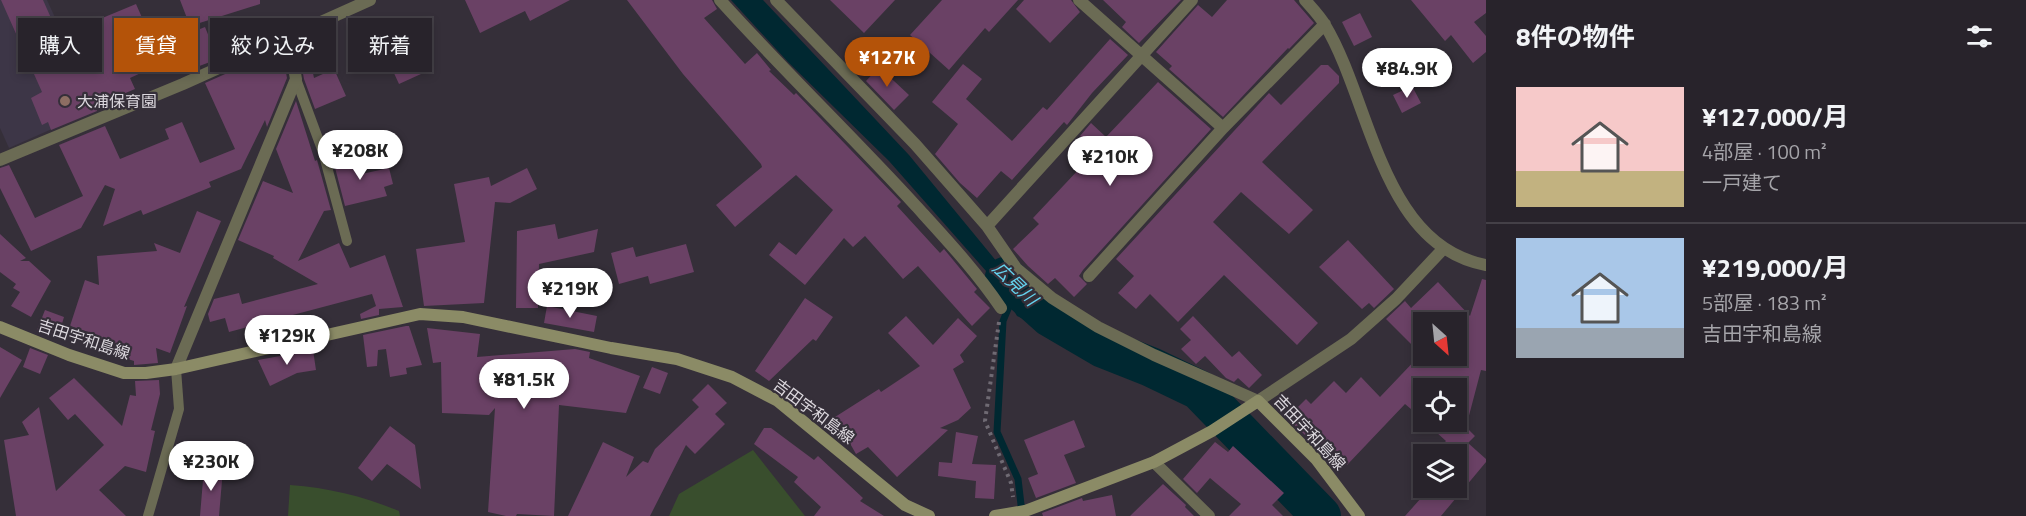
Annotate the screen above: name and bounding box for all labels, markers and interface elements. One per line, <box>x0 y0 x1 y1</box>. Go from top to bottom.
text: 8件の物件 <box>1516 17 1635 56</box>
chip: 購入 <box>18 18 102 72</box>
chip: 賃貸 <box>114 18 198 72</box>
chip: 絞り込み <box>210 18 336 72</box>
chip: 新着 <box>348 18 432 72</box>
icon: filters <box>1963 20 1996 53</box>
pin: ¥127K <box>845 37 929 88</box>
text: ¥127K <box>859 41 915 72</box>
pin: ¥84.9K <box>1358 48 1456 99</box>
text: ¥84.9K <box>1376 52 1438 83</box>
place label: 大浦保育園 <box>77 89 157 113</box>
marker: 大浦保育園 <box>58 94 72 108</box>
text: ¥127,000/月 <box>1702 97 1849 136</box>
icon: home <box>1564 111 1636 183</box>
pin: ¥208K <box>318 130 402 181</box>
text: ¥208K <box>332 134 388 165</box>
pin: ¥210K <box>1068 136 1152 187</box>
text: 4部屋 · 100 m² <box>1702 136 1827 167</box>
text: ¥210K <box>1082 140 1138 171</box>
text: 一戸建て <box>1702 167 1782 198</box>
text: ¥219,000/月 <box>1702 248 1849 287</box>
water label: 広見川 <box>987 255 1046 313</box>
icon: home <box>1564 262 1636 334</box>
pin: ¥219K <box>528 268 612 319</box>
text: ¥219K <box>542 272 598 303</box>
text: 5部屋 · 183 m² <box>1702 287 1827 318</box>
north arrow <box>1413 312 1467 366</box>
map controls <box>1413 312 1467 498</box>
street label: 吉田宇和島線 <box>35 313 133 365</box>
pin: ¥129K <box>245 315 329 366</box>
text: 吉田宇和島線 <box>1702 318 1822 349</box>
text: ¥129K <box>259 319 315 350</box>
pin: ¥81.5K <box>475 359 573 410</box>
text: ¥81.5K <box>493 363 555 394</box>
street label: 吉田宇和島線 <box>768 373 860 449</box>
button: locate <box>1413 378 1467 432</box>
street label: 吉田宇和島線 <box>1268 389 1352 475</box>
pin: ¥230K <box>169 441 253 492</box>
button: layers <box>1413 444 1467 498</box>
text: ¥230K <box>183 445 239 476</box>

